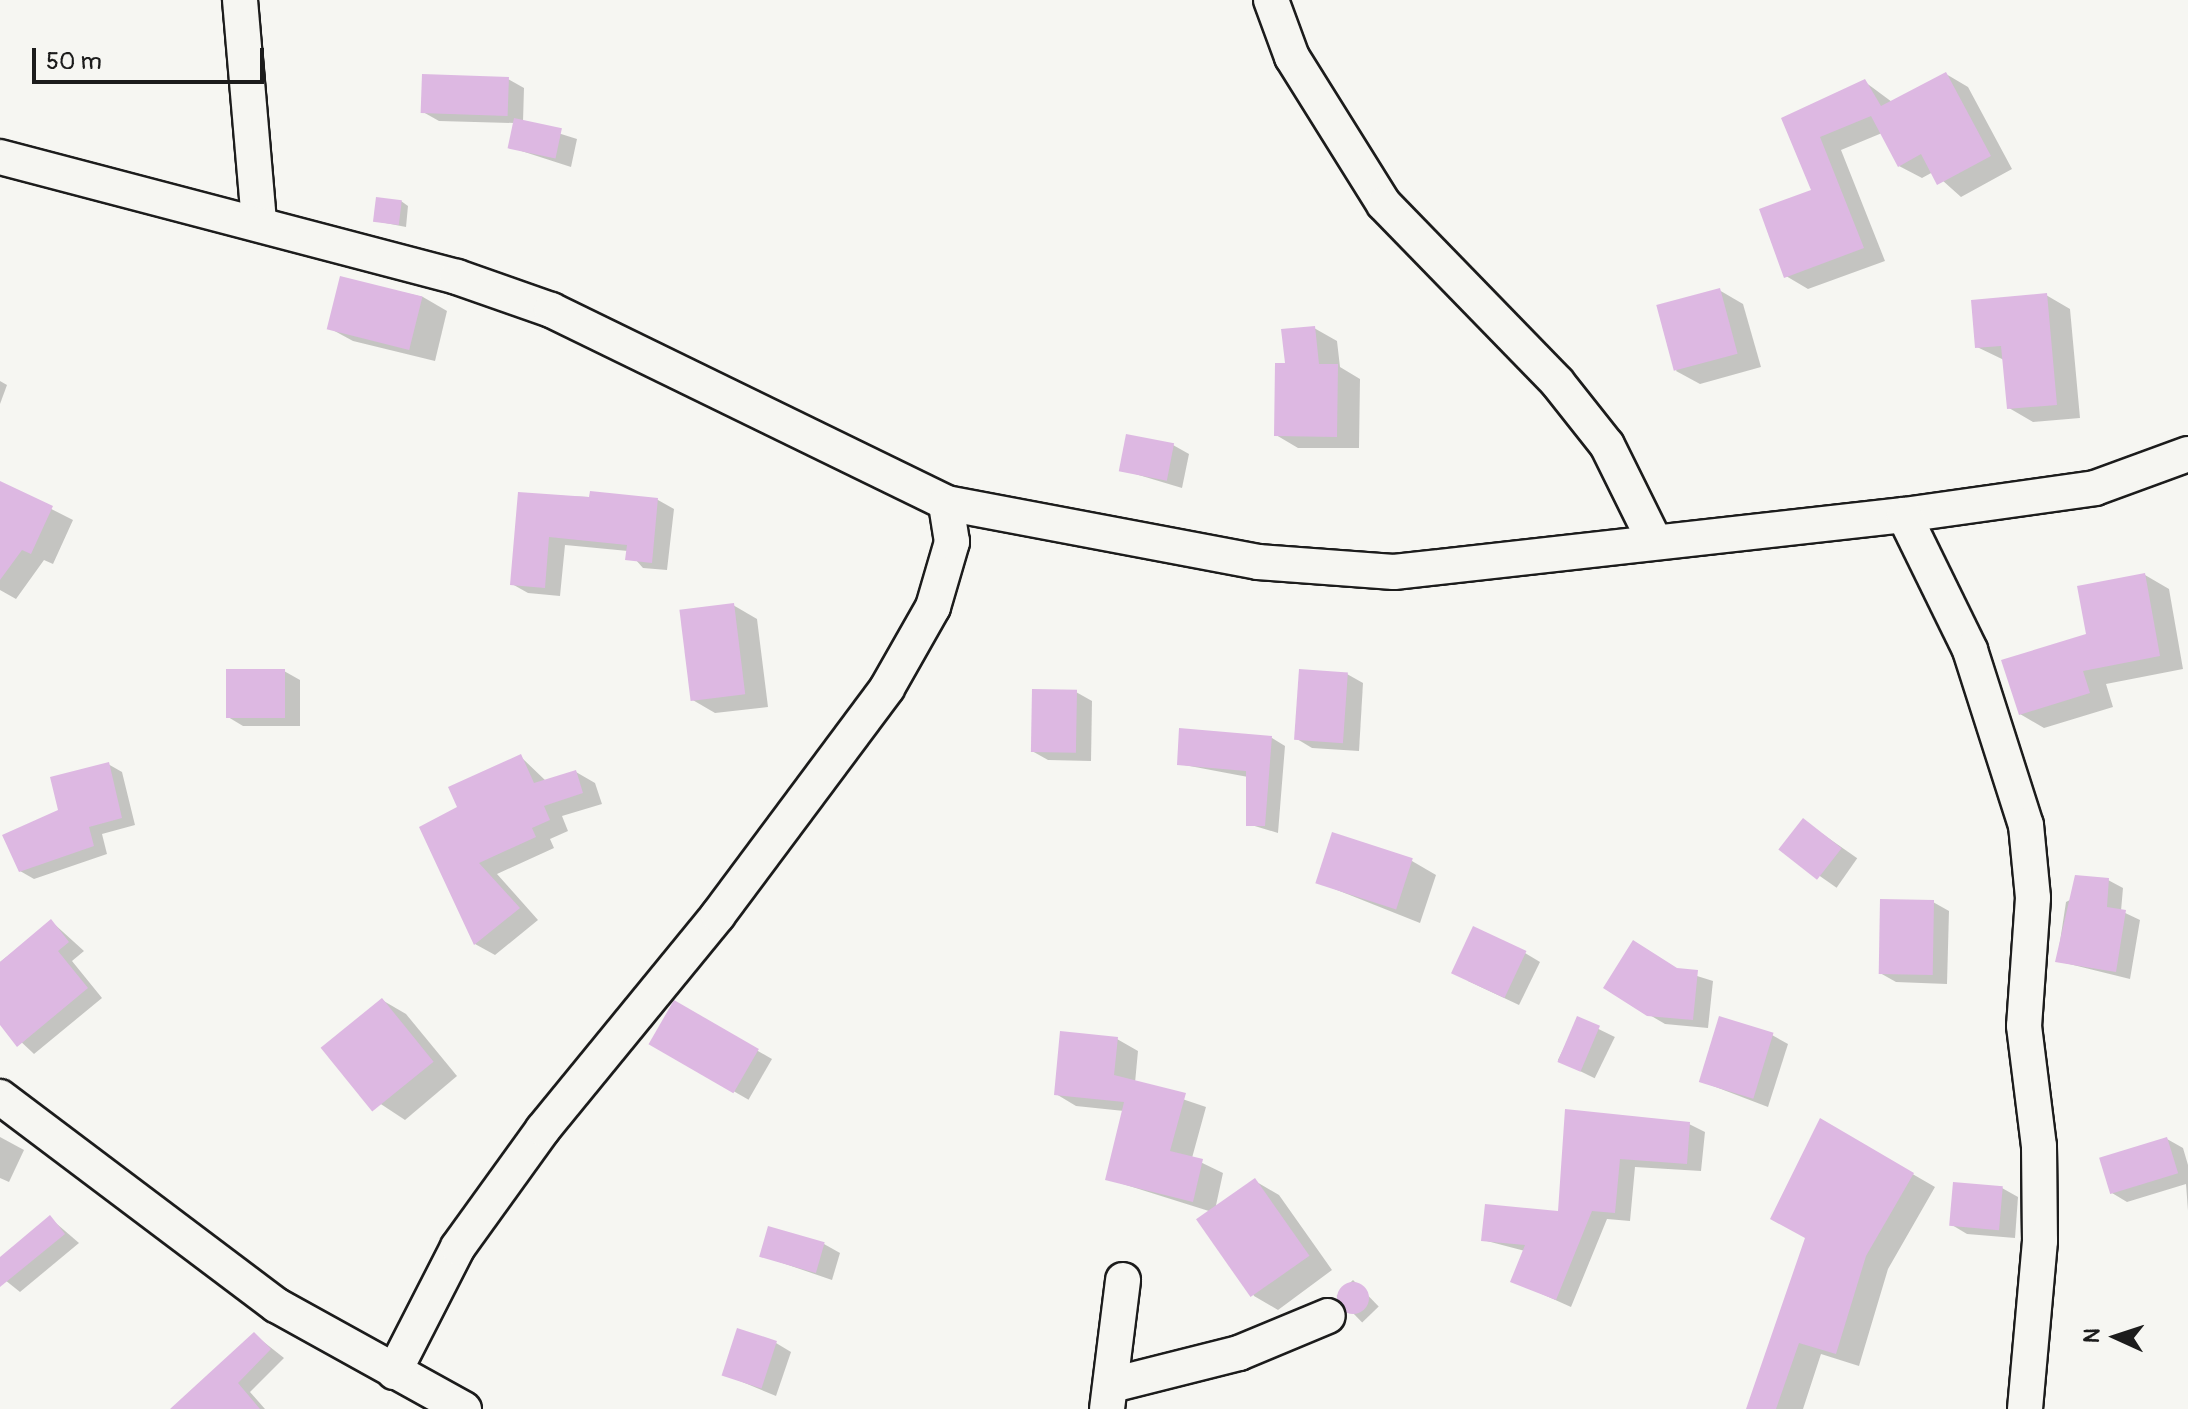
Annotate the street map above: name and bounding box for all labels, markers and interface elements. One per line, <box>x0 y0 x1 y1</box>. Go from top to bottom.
scale bar <box>36 32 268 82</box>
text: 50 m <box>46 47 102 76</box>
north arrow <box>2076 1297 2156 1377</box>
text: N <box>2078 1328 2106 1344</box>

